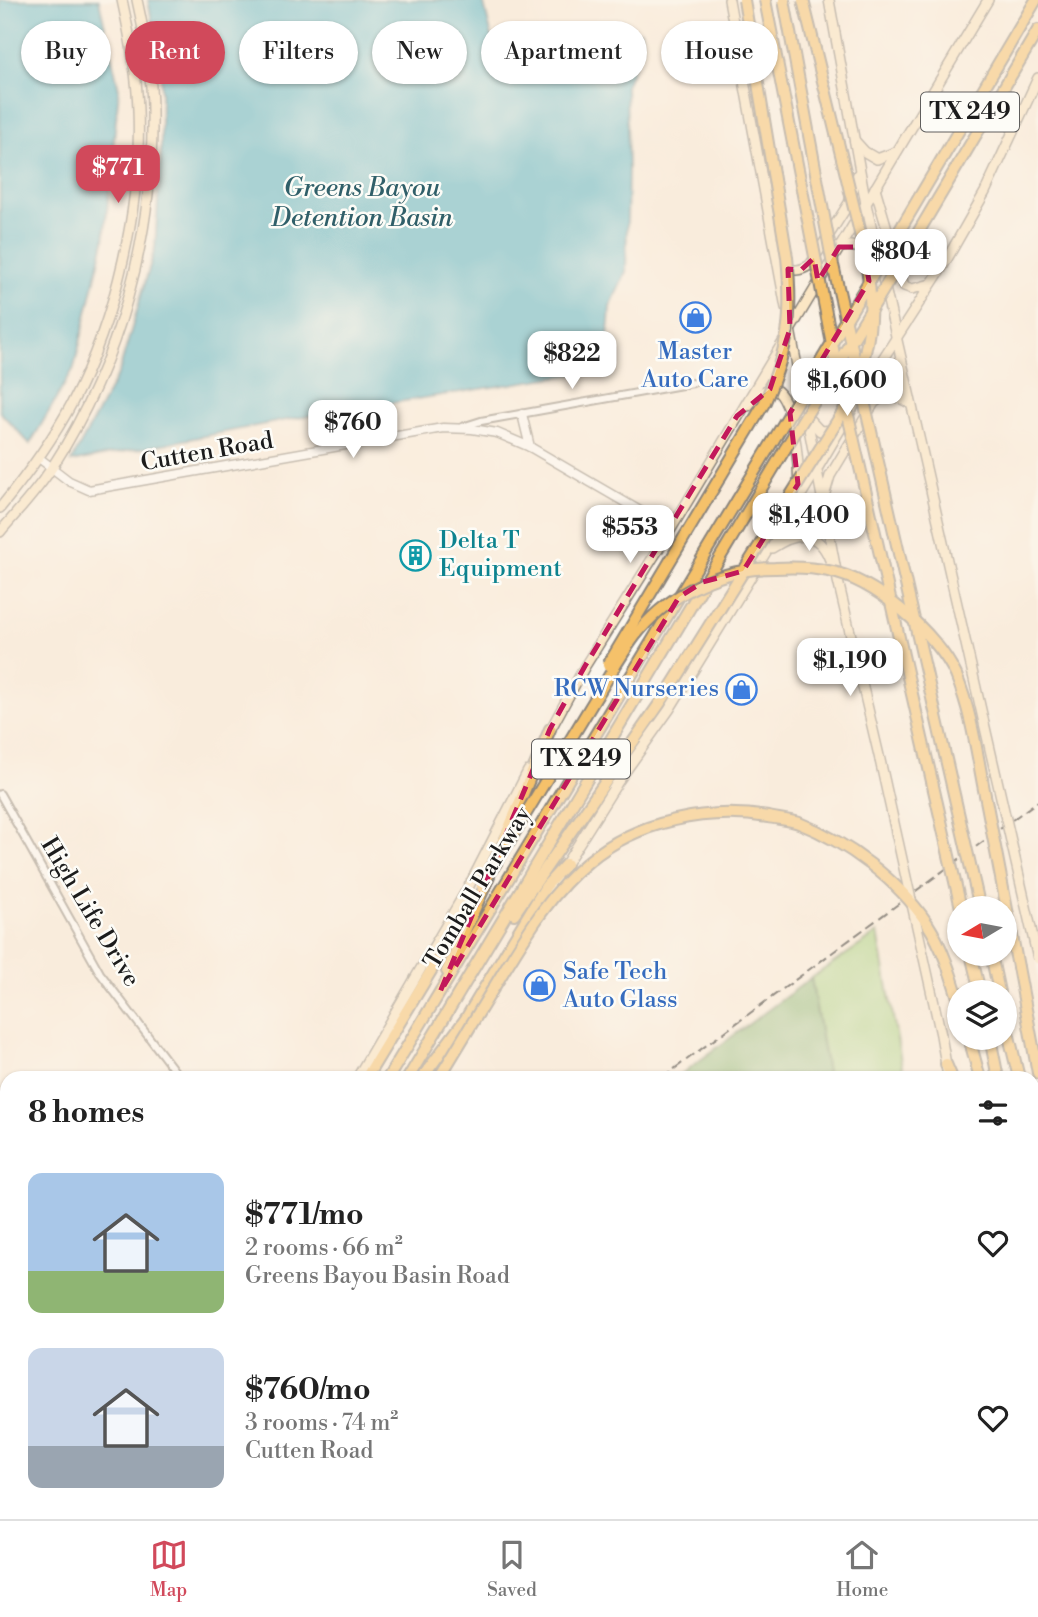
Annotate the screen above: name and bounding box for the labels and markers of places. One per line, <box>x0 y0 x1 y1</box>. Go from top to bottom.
pin: $771 <box>77 146 159 205</box>
pin: $804 <box>860 230 942 289</box>
shop icon: Master Auto Care <box>678 301 712 335</box>
pin: $822 <box>531 332 613 391</box>
place label: Master Auto Care <box>640 337 749 395</box>
pin: $1,600 <box>790 358 904 418</box>
pin: $760 <box>312 400 394 460</box>
pin: $1,400 <box>752 494 866 553</box>
pin: $553 <box>589 505 671 565</box>
place label: Delta T Equipment <box>439 526 562 584</box>
building icon: Delta T Equipment <box>399 538 433 572</box>
pin: $1,190 <box>793 638 907 698</box>
shop icon: RCW Nurseries <box>725 672 759 706</box>
place label: RCW Nurseries <box>554 674 719 704</box>
place label: Safe Tech Auto Glass <box>562 957 678 1015</box>
shop icon: Safe Tech Auto Glass <box>523 969 557 1003</box>

